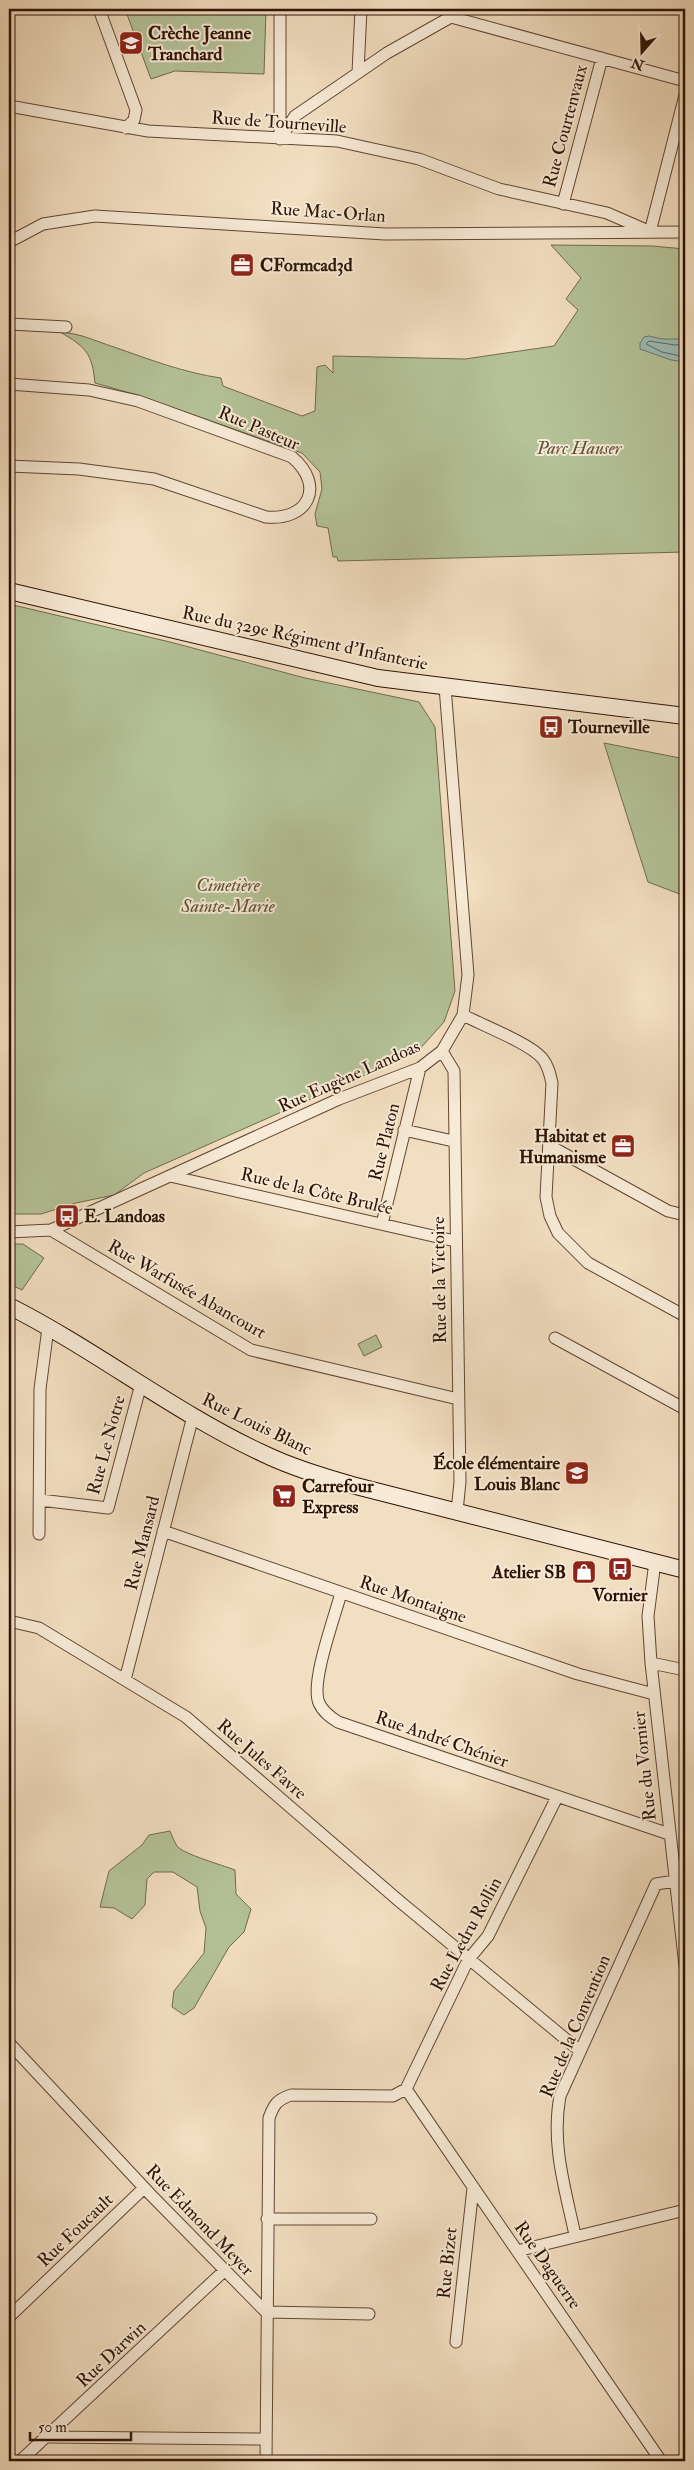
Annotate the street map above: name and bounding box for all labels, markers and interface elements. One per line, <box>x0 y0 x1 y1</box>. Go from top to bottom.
place label: Crèche Jeanne Tranchard <box>147 22 252 66</box>
north arrow <box>616 28 666 78</box>
school or university icon: Crèche Jeanne Tranchard <box>118 30 144 56</box>
text: N <box>628 53 647 74</box>
street label: Rue Courtenvaux <box>538 62 593 190</box>
street label: Rue de Tourneville <box>211 106 348 139</box>
street label: Rue Mac-Orlan <box>270 197 386 228</box>
office icon: CFormcad3d <box>229 252 255 278</box>
place label: CFormcad3d <box>260 254 353 277</box>
street label: Rue Pasteur <box>215 401 303 456</box>
park label: Parc Hauser <box>536 437 623 460</box>
street label: Rue du 329e Régiment d'Infanterie <box>180 601 430 676</box>
bus stop icon: Tourneville <box>538 714 564 740</box>
place label: Tourneville <box>567 716 650 739</box>
park label: Cimetière Sainte-Marie <box>180 874 276 918</box>
street label: Rue Eugène Landoas <box>274 1035 424 1118</box>
street label: Rue Platon <box>364 1101 405 1184</box>
place label: Habitat et Humanisme <box>519 1125 606 1169</box>
office icon: Habitat et Humanisme <box>610 1133 636 1159</box>
street label: Rue de la Côte Brulée <box>238 1163 396 1220</box>
bus stop icon: E. Landoas <box>54 1203 80 1229</box>
place label: E. Landoas <box>84 1205 165 1228</box>
street label: Rue de la Victoire <box>427 1216 452 1344</box>
street label: Rue Warfusée Abancourt <box>104 1235 270 1344</box>
street label: Rue Louis Blanc <box>198 1388 315 1461</box>
street label: Rue Le Notre <box>82 1392 131 1497</box>
place label: École élémentaire Louis Blanc <box>433 1451 561 1496</box>
school or university icon: École élémentaire Louis Blanc <box>564 1460 590 1486</box>
place label: Carrefour Express <box>302 1475 374 1519</box>
supermarket icon: Carrefour Express <box>271 1483 297 1509</box>
street label: Rue Mansard <box>120 1493 165 1593</box>
bus stop icon: Vornier <box>607 1556 633 1582</box>
shop icon: Atelier SB <box>571 1559 597 1585</box>
place label: Atelier SB <box>491 1561 566 1584</box>
street label: Rue Montaigne <box>356 1570 470 1629</box>
place label: Vornier <box>592 1584 648 1607</box>
street label: Rue André Chénier <box>372 1706 512 1773</box>
street label: Rue du Vornier <box>627 1710 662 1822</box>
street label: Rue Jules Favre <box>212 1714 312 1805</box>
street label: Rue Ledru Rollin <box>426 1873 507 1995</box>
street label: Rue de la Convention <box>535 1951 616 2101</box>
street label: Rue Edmond Meyer <box>141 2160 259 2281</box>
street label: Rue Foucault <box>33 2188 118 2272</box>
street label: Rue Daguerre <box>509 2217 587 2314</box>
street label: Rue Bizet <box>432 2226 463 2300</box>
street label: Rue Darwin <box>72 2316 151 2393</box>
scale bar <box>30 2410 131 2442</box>
text: 50 m <box>38 2418 67 2437</box>

